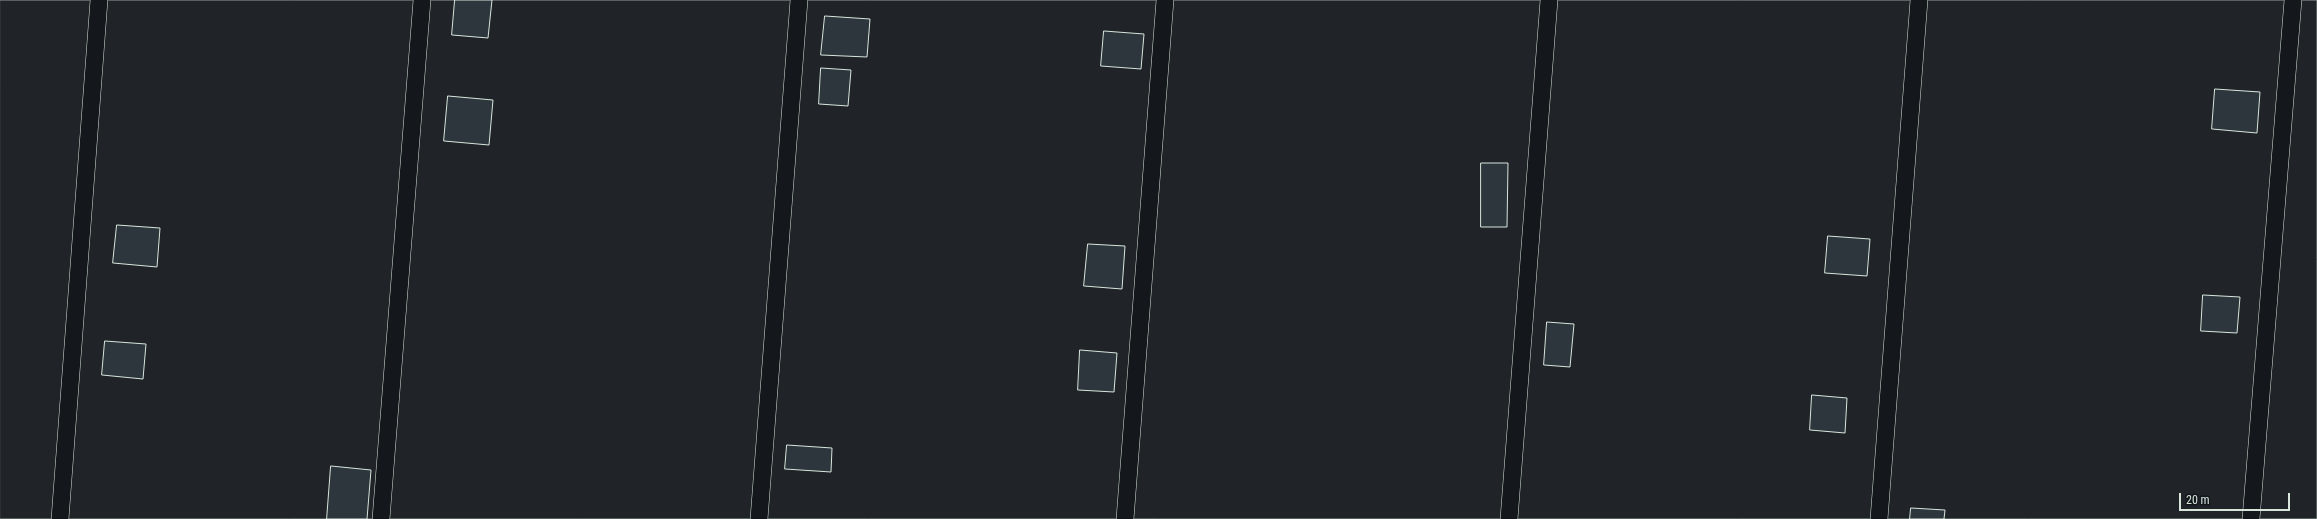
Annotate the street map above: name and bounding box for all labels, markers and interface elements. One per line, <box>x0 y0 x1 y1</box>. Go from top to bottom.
scale bar <box>2181 485 2292 511</box>
text: 20 m <box>2186 493 2210 507</box>

